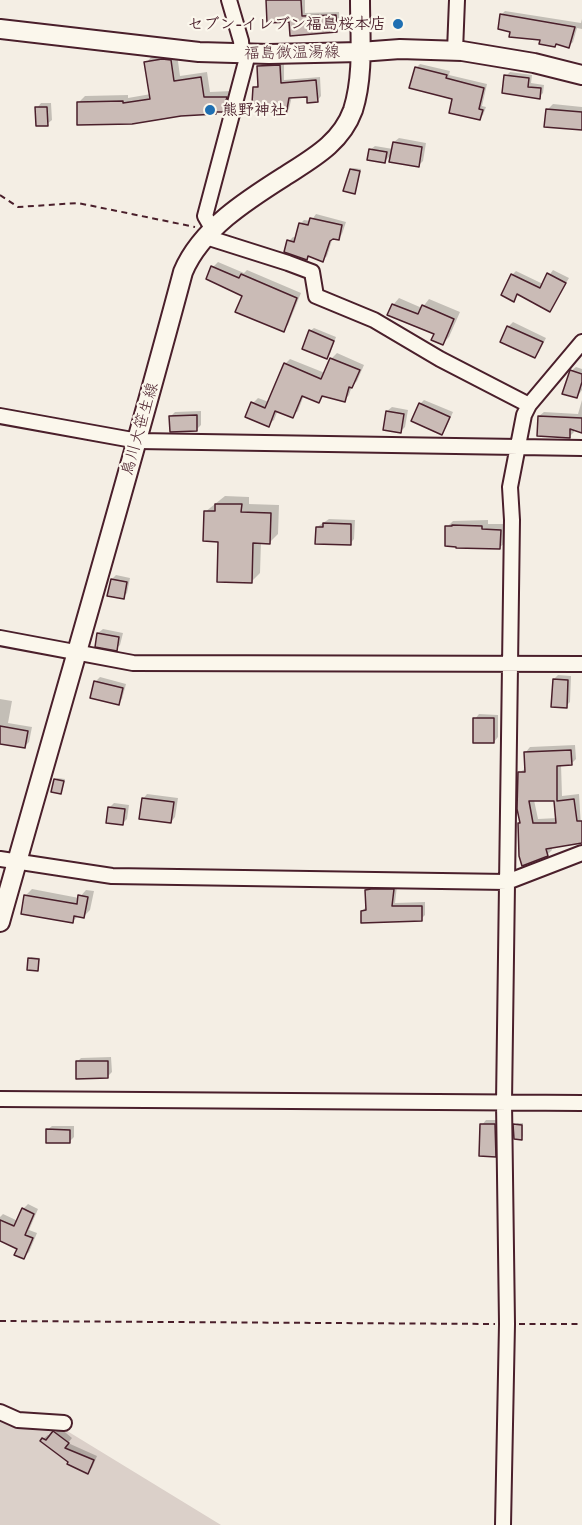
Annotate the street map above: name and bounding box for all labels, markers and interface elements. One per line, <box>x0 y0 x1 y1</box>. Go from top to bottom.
place label: セブン-イレブン福島桜本店 <box>187 14 386 34</box>
marker: セブン-イレブン福島桜本店 <box>391 17 405 31</box>
street label: 福島微温湯線 <box>244 43 340 63</box>
place label: 熊野神社 <box>222 100 286 120</box>
marker: 熊野神社 <box>203 103 217 117</box>
street label: 鳥川大笹生線 <box>118 380 162 478</box>

